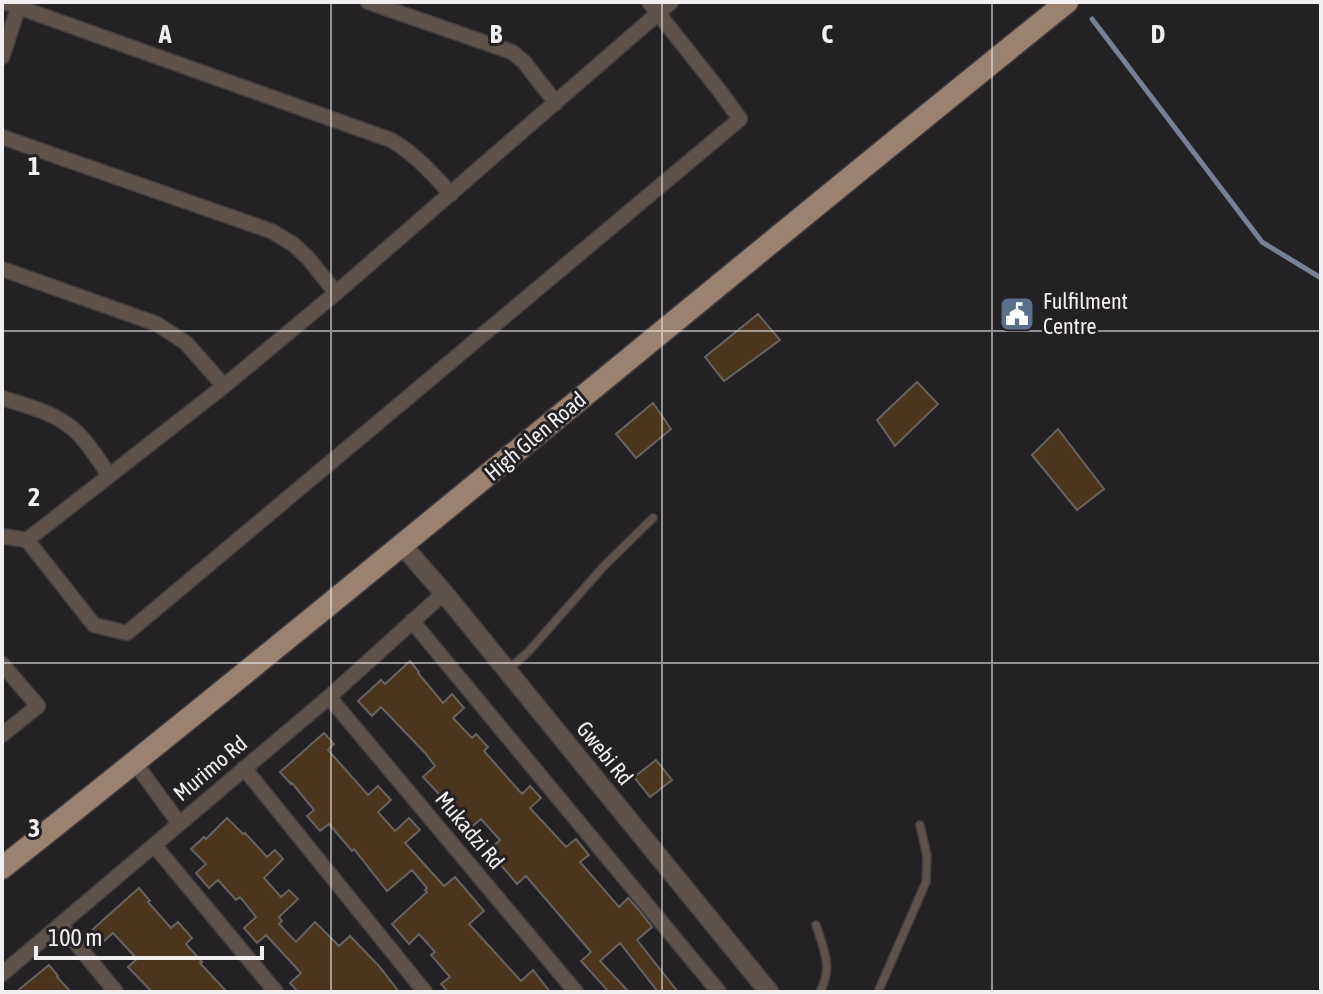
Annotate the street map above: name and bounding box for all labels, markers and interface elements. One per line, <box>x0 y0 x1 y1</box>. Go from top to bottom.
text: A <box>158 19 172 49</box>
text: B <box>490 19 503 49</box>
text: C <box>821 19 833 49</box>
text: D <box>1151 19 1165 49</box>
text: 1 <box>28 151 40 181</box>
place label: Fulfilment Centre <box>1043 288 1128 339</box>
public building icon: Fulfilment Centre <box>998 295 1036 333</box>
street label: High Glen Road <box>479 386 591 486</box>
text: 2 <box>28 482 40 512</box>
street label: Gwebi Rd <box>571 716 639 790</box>
street label: Murimo Rd <box>168 730 252 806</box>
street label: Mukadzi Rd <box>430 786 510 874</box>
text: 3 <box>28 813 40 843</box>
scale bar <box>36 910 262 960</box>
text: 100 m <box>48 924 102 951</box>

